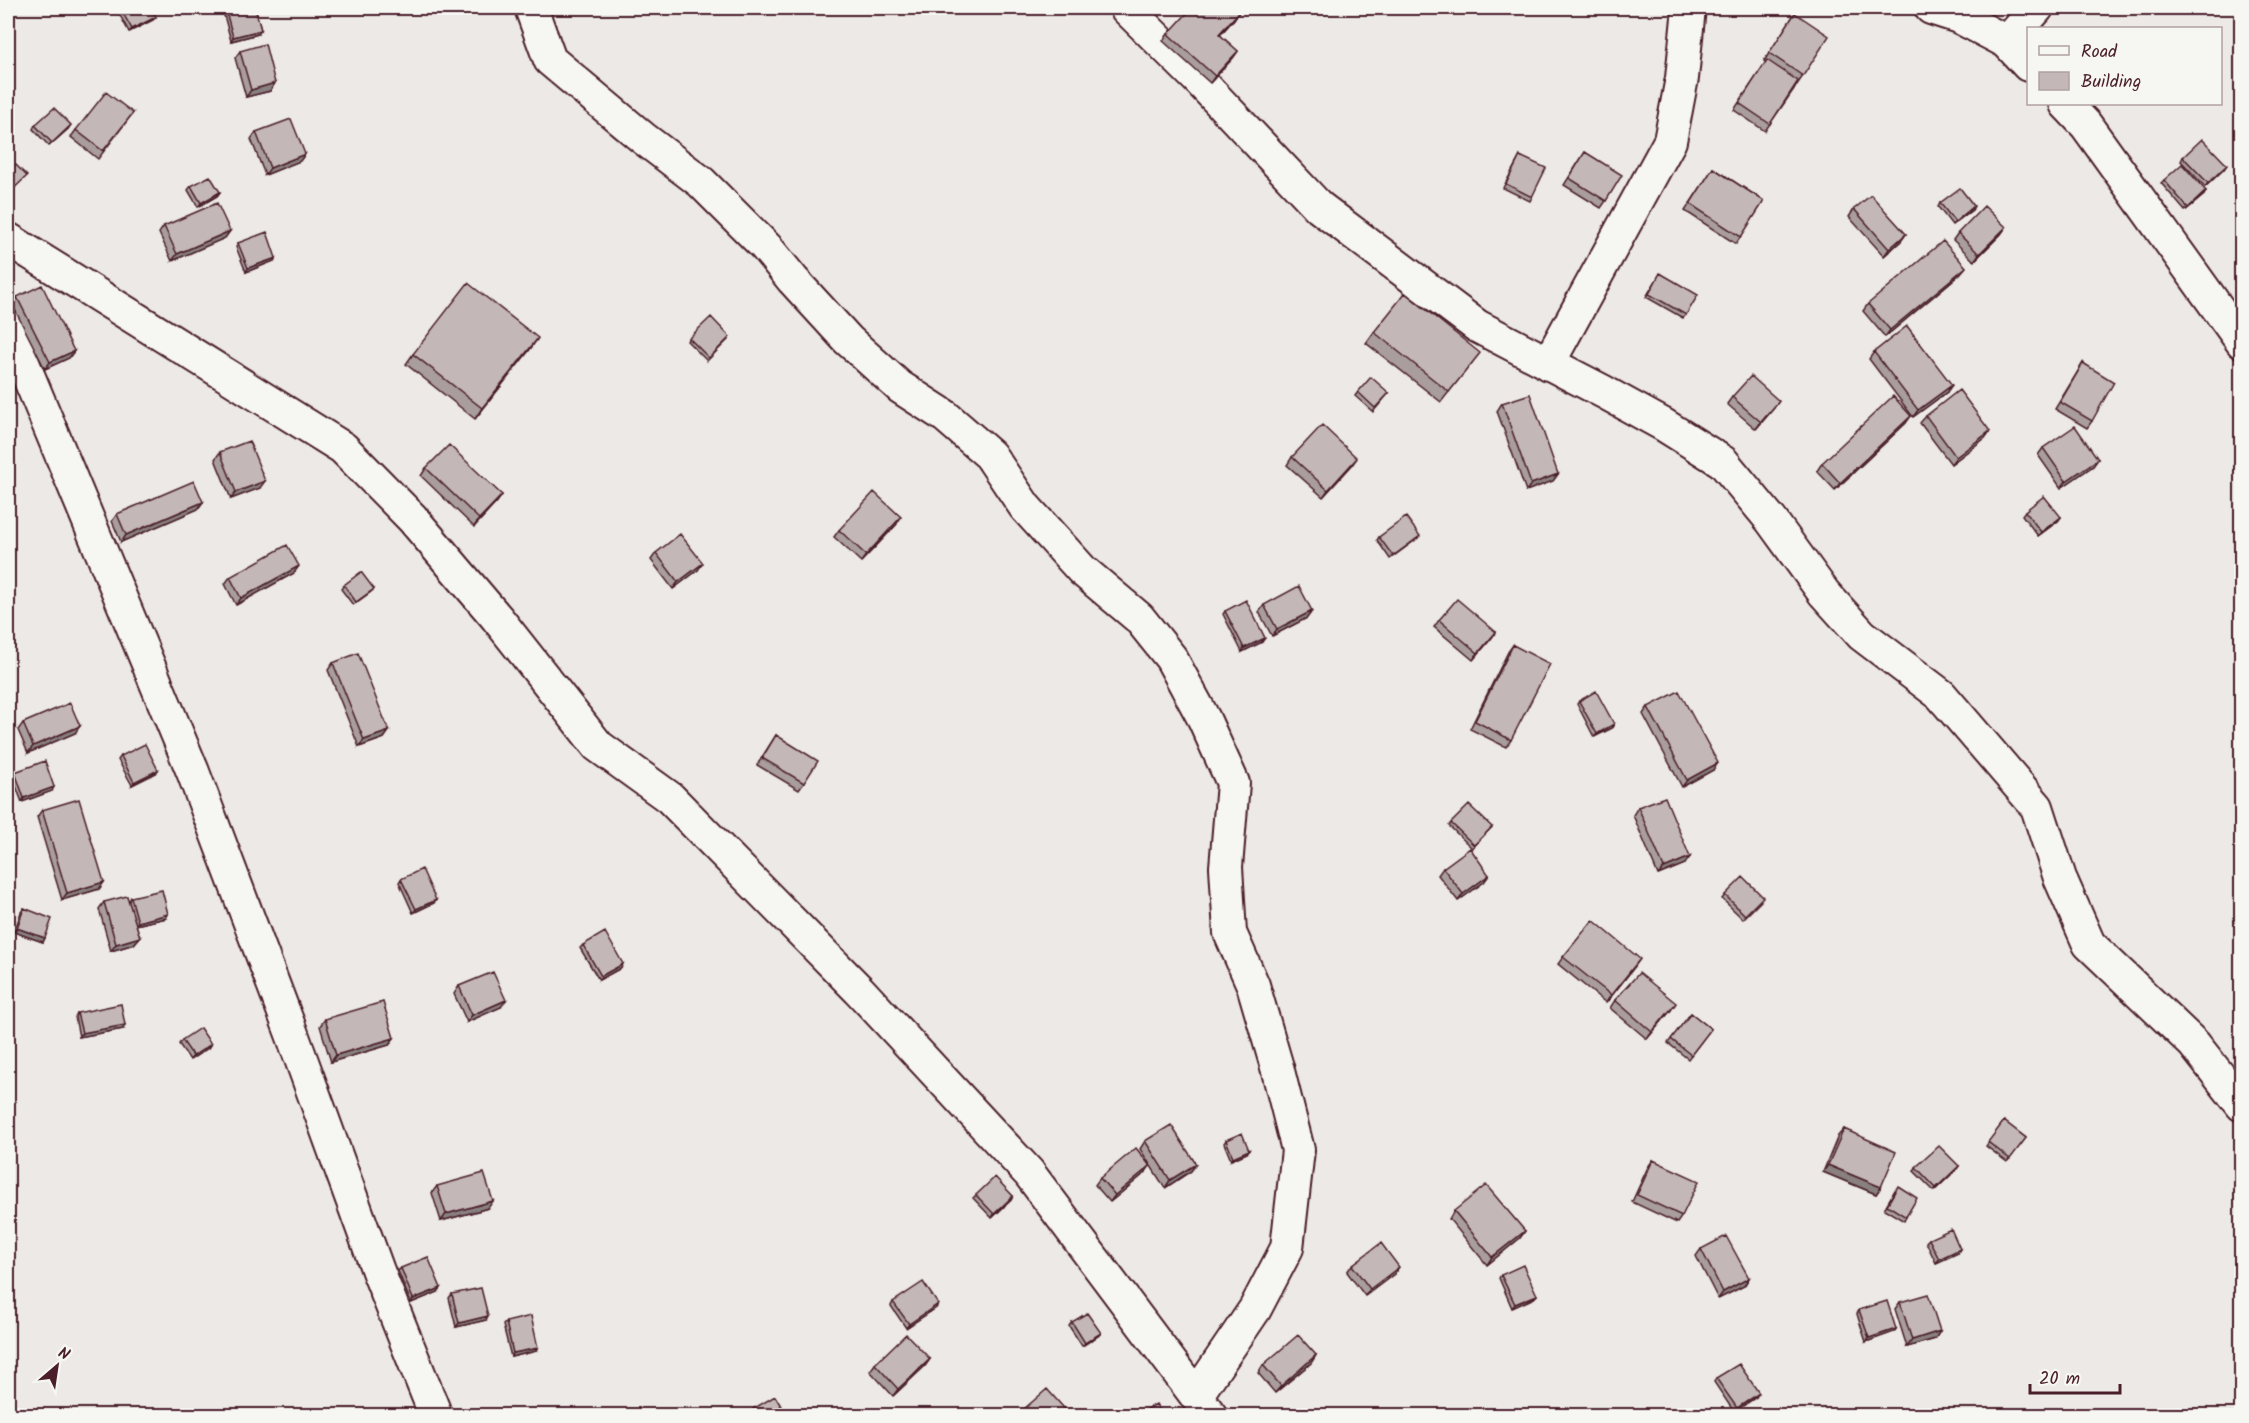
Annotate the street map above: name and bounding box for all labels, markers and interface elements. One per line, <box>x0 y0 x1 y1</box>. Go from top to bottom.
legend <box>2027 27 2222 105</box>
text: Road <box>2081 38 2118 67</box>
text: Building <box>2081 68 2141 97</box>
north arrow <box>27 1336 87 1396</box>
text: N <box>53 1341 74 1368</box>
scale bar <box>2030 1357 2120 1395</box>
text: 20 m <box>2039 1365 2080 1394</box>

